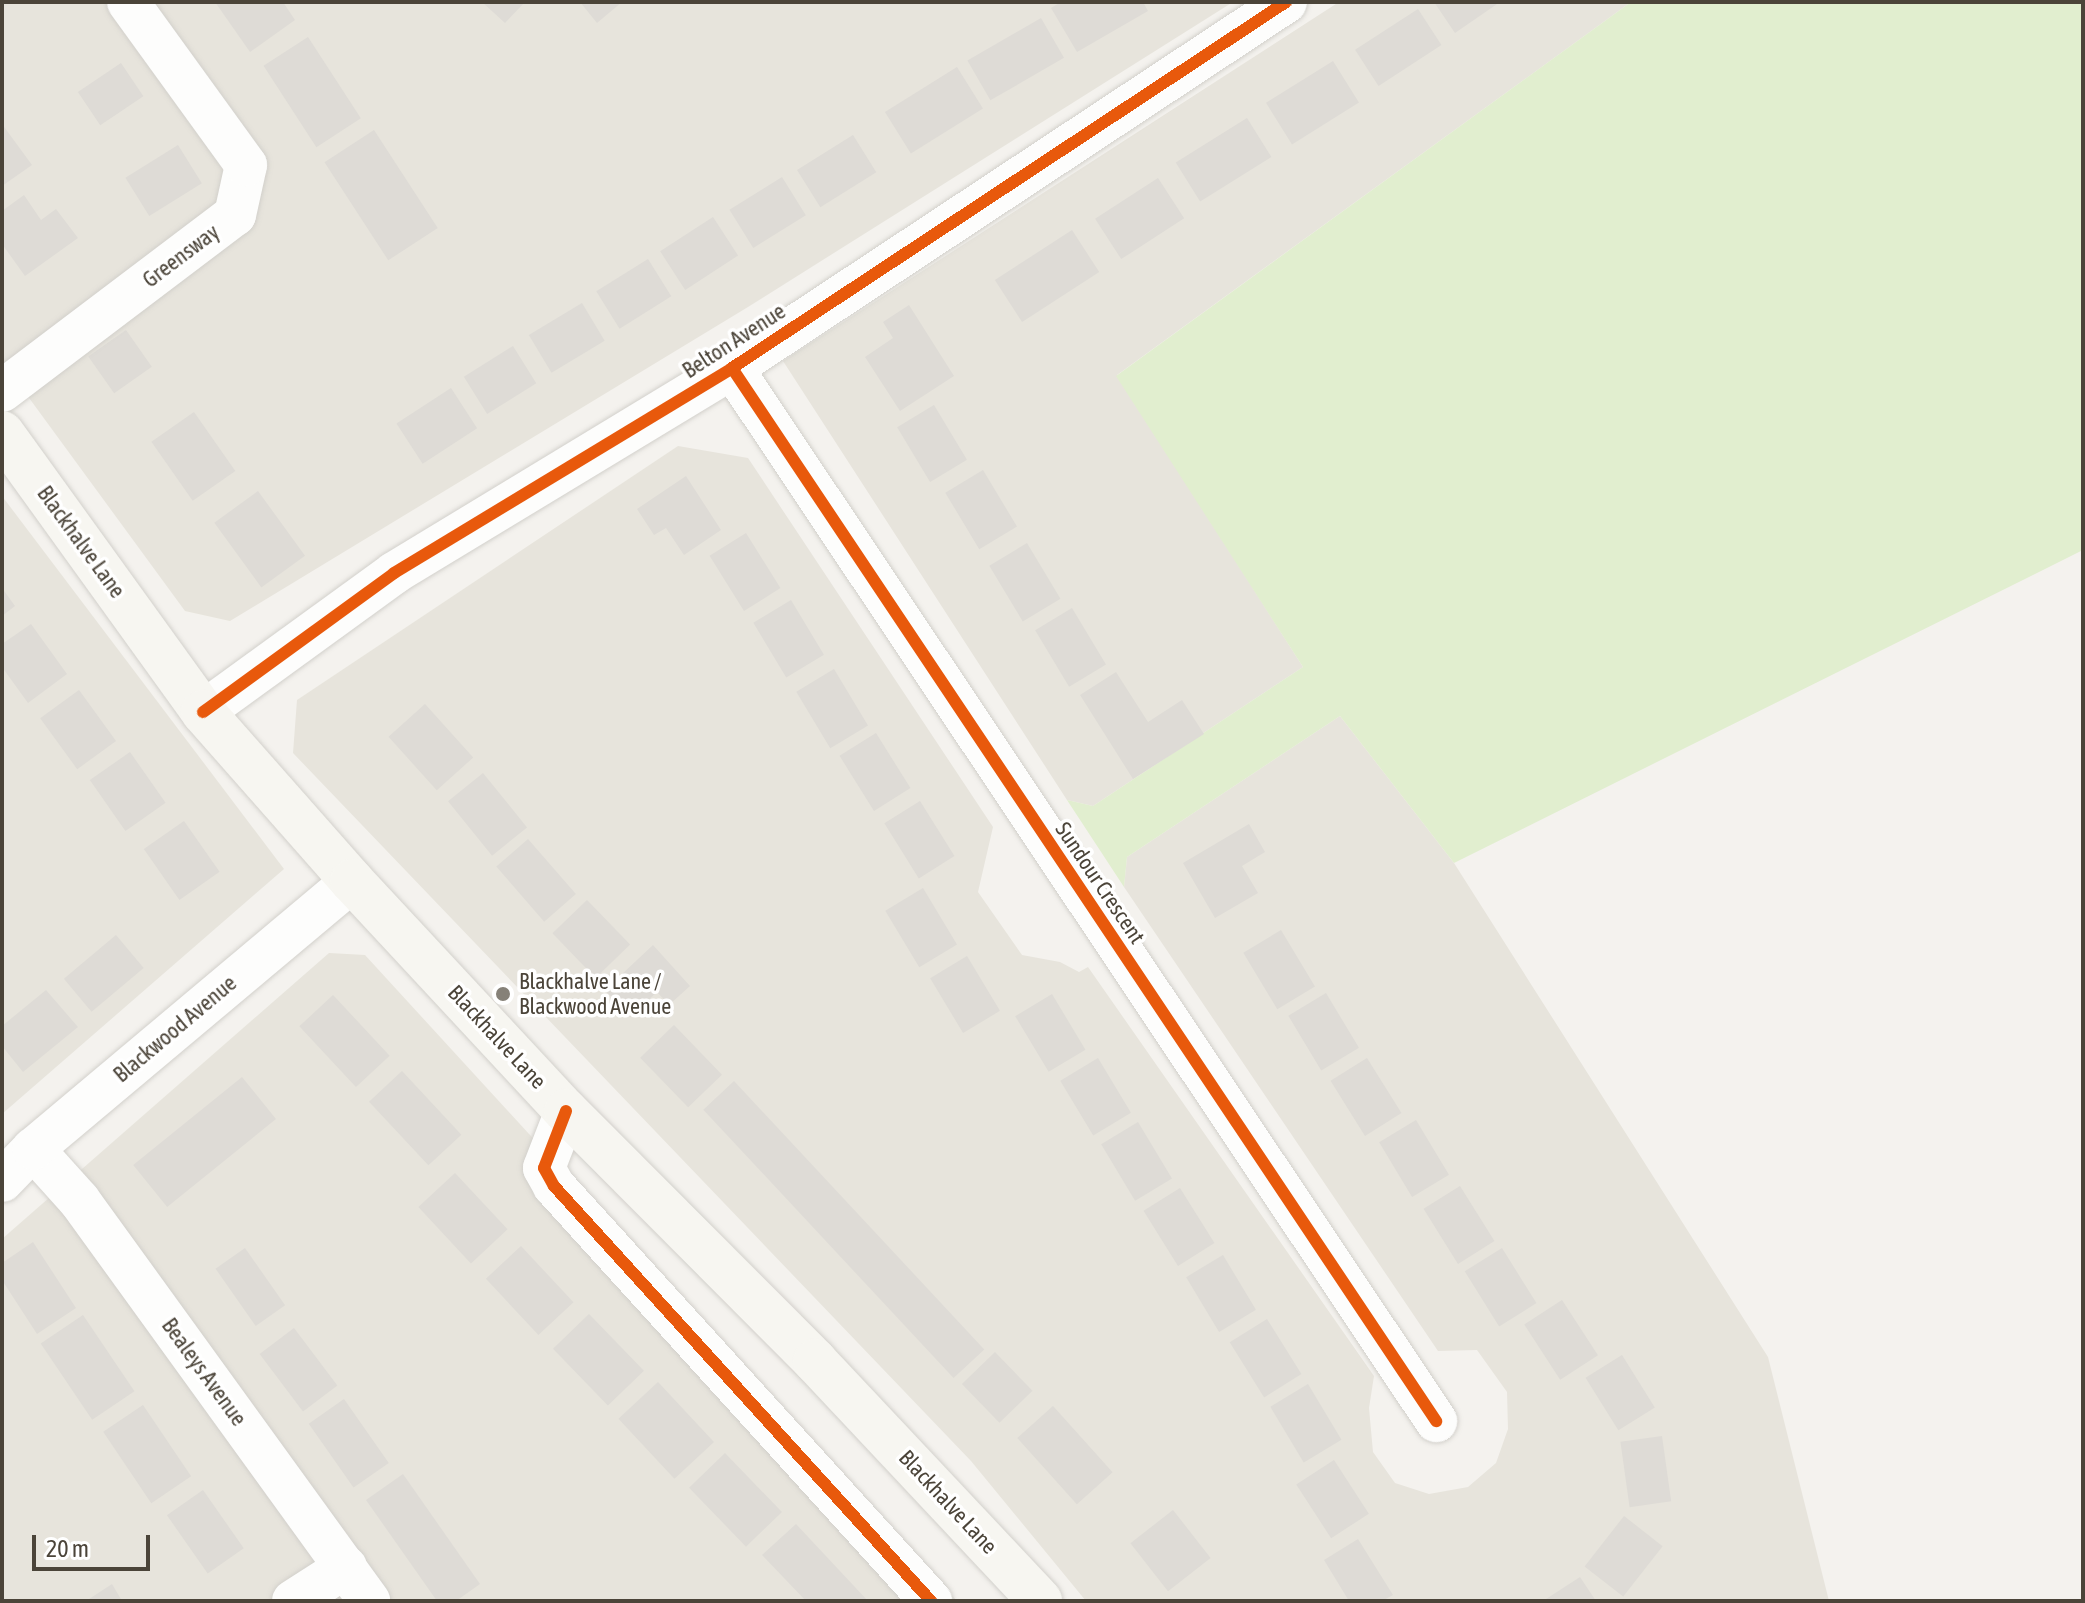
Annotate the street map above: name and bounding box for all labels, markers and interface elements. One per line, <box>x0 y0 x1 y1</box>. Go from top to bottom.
street label: Greensway <box>138 219 224 293</box>
street label: Belton Avenue <box>678 298 790 384</box>
street label: Blackhalve Lane <box>32 481 130 603</box>
street label: Sundour Crescent <box>1050 817 1150 949</box>
place label: Blackhalve Lane / Blackwood Avenue <box>519 968 671 1020</box>
street label: Blackwood Avenue <box>108 970 242 1088</box>
street label: Blackhalve Lane <box>442 980 552 1094</box>
marker: Blackhalve Lane / Blackwood Avenue <box>494 985 512 1003</box>
street label: Bealeys Avenue <box>156 1313 252 1431</box>
street label: Blackhalve Lane <box>893 1445 1003 1559</box>
scale bar <box>36 1519 154 1569</box>
text: 20 m <box>46 1535 89 1562</box>

